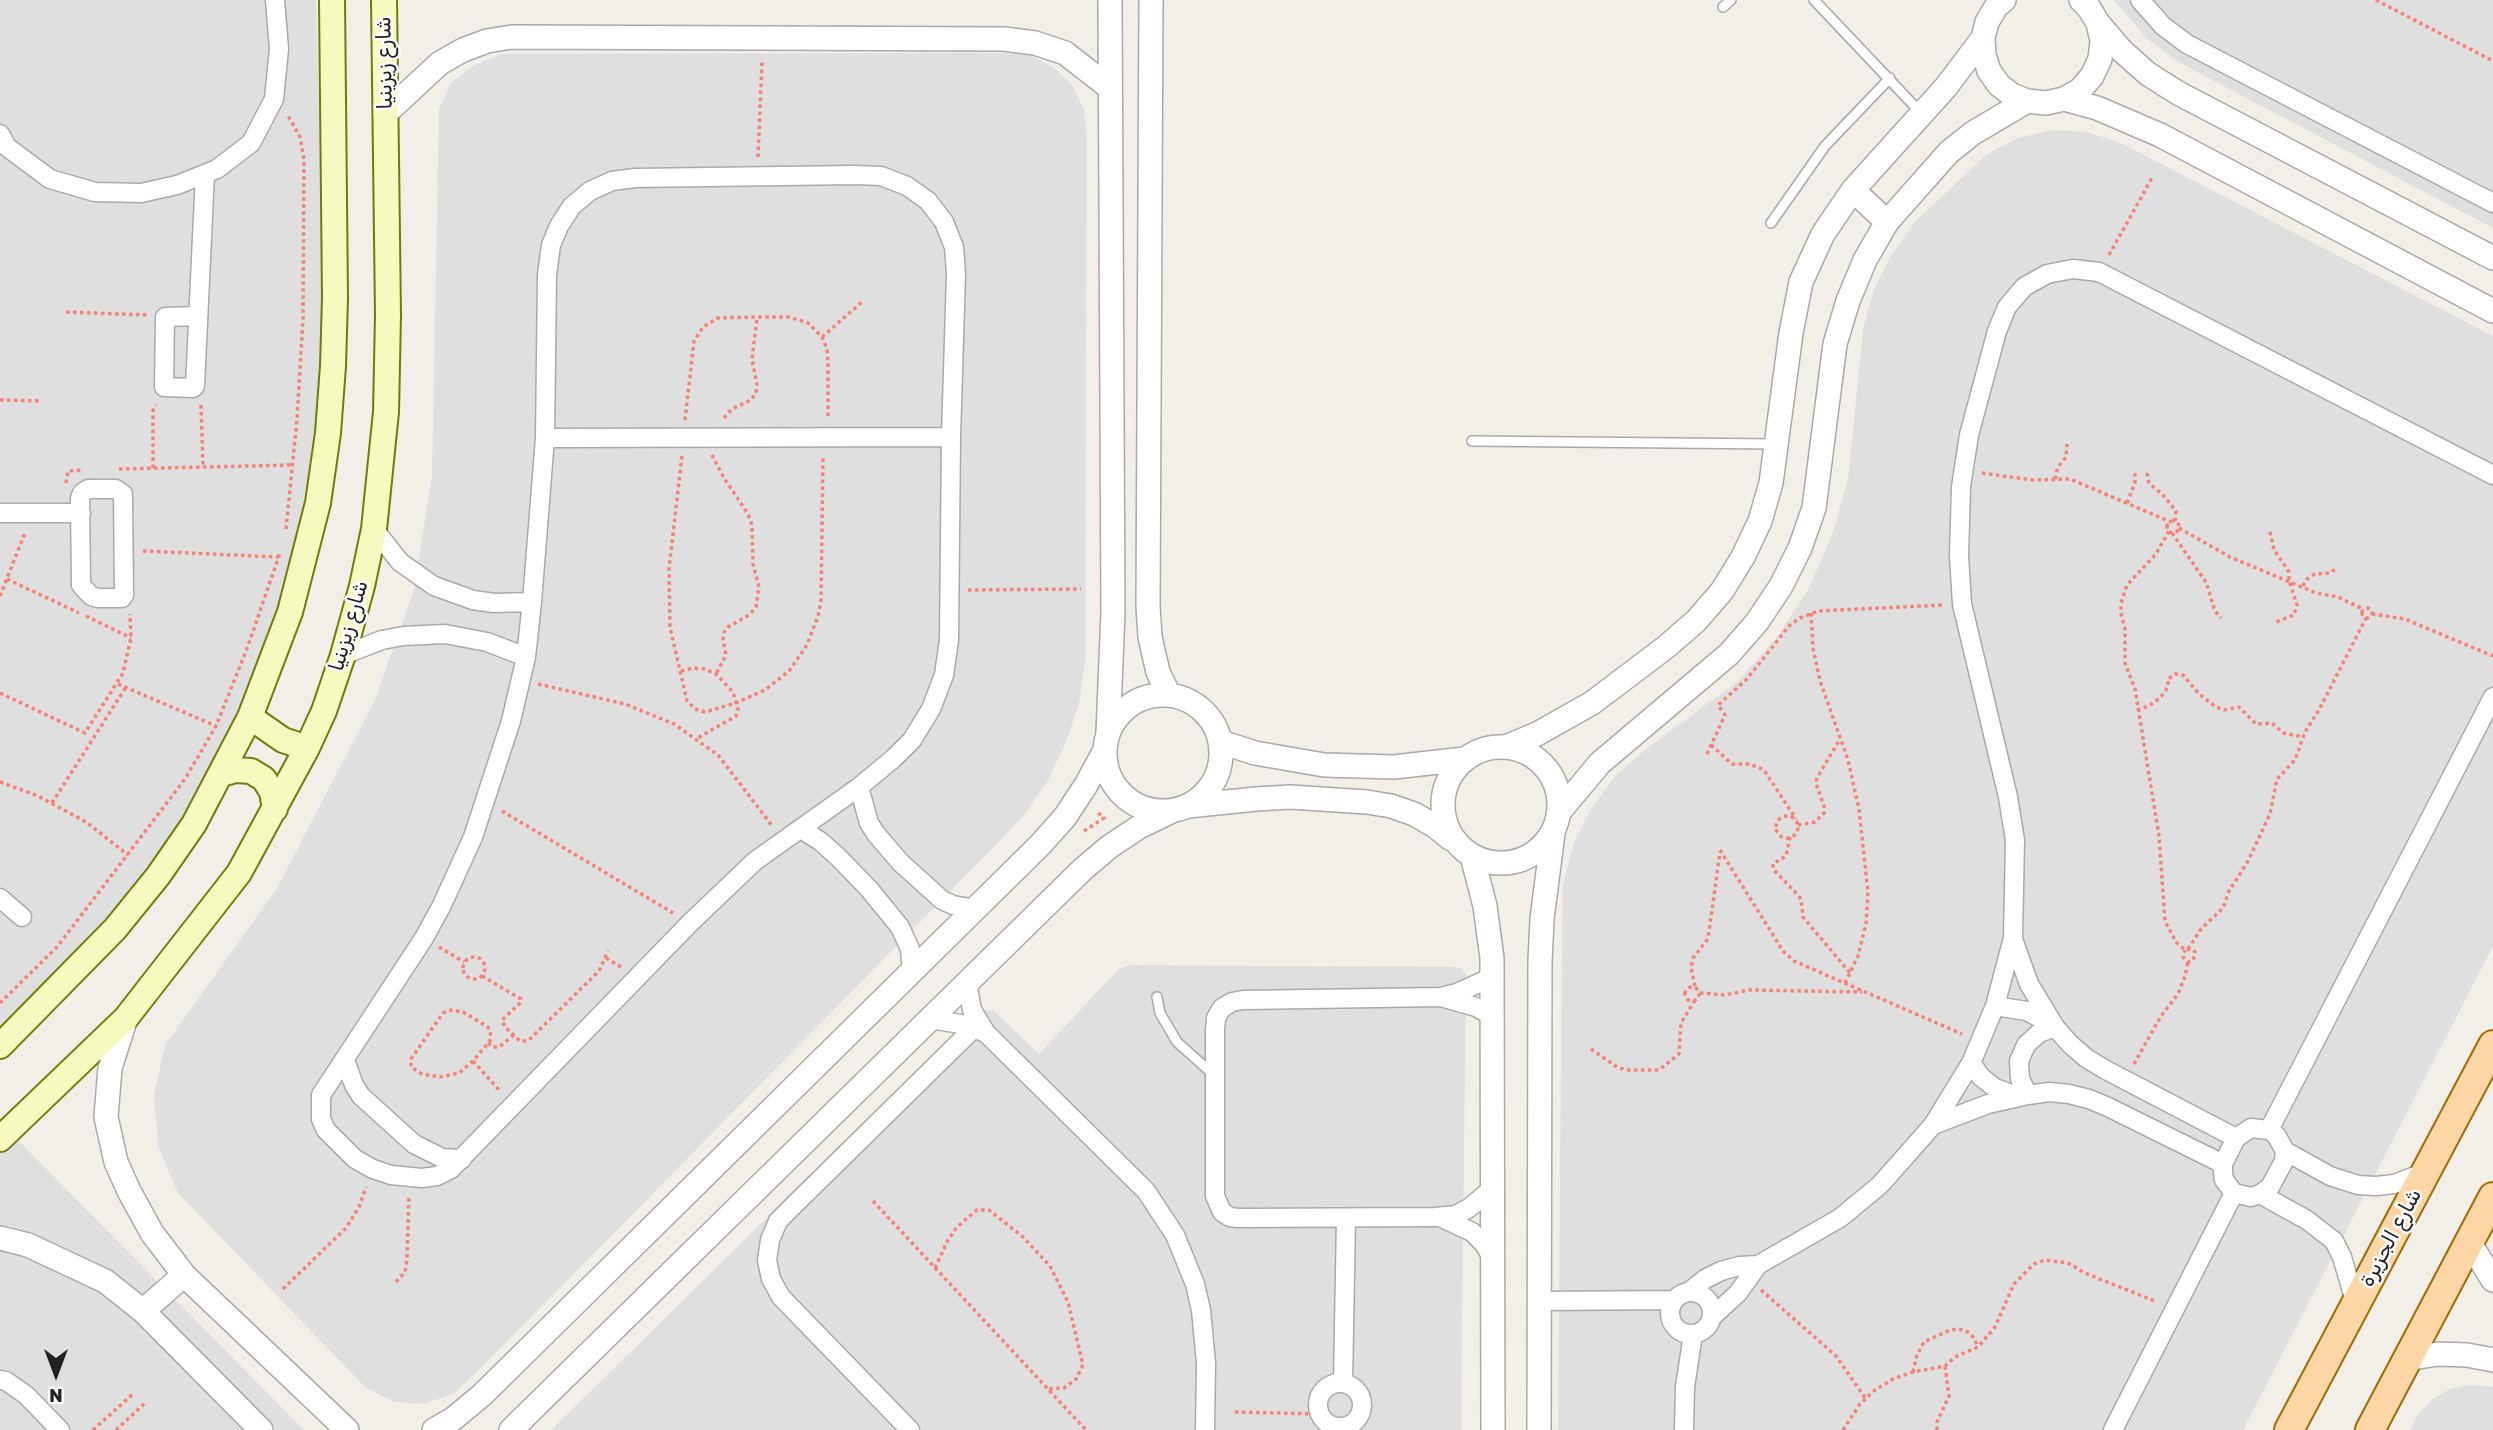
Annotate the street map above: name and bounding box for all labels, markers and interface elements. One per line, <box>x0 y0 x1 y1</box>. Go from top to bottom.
street label: شارع زيزينيا <box>372 16 398 110</box>
street label: شارع زيزينيا <box>324 578 374 674</box>
street label: شارع الجزيرة <box>2355 1185 2427 1291</box>
north arrow <box>21 1339 91 1409</box>
text: N <box>49 1384 63 1407</box>

